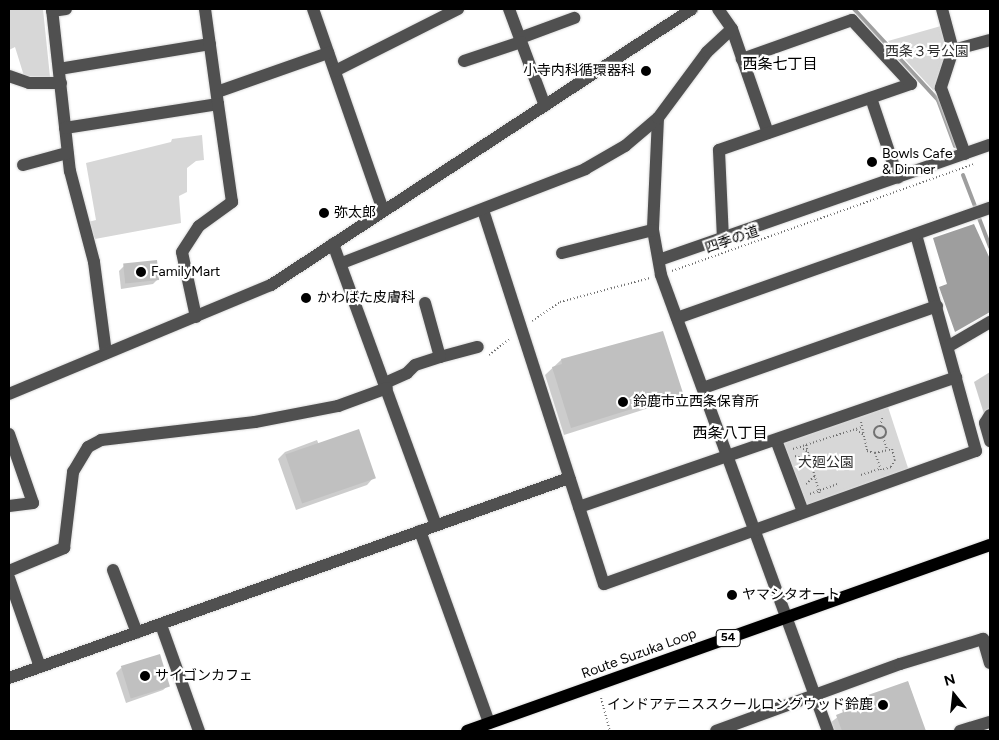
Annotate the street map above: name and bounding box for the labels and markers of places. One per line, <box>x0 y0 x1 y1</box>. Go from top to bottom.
place label: 小寺内科循環器科 <box>523 63 635 79</box>
marker: 小寺内科循環器科 <box>639 64 653 78</box>
place label: Bowls Cafe & Dinner <box>882 146 953 178</box>
marker: Bowls Cafe & Dinner <box>866 156 878 168</box>
place label: 弥太郎 <box>334 205 376 221</box>
marker: 弥太郎 <box>318 207 330 219</box>
place label: FamilyMart <box>151 264 220 280</box>
marker: FamilyMart <box>135 266 147 278</box>
place label: かわばた皮膚科 <box>317 290 415 306</box>
marker: かわばた皮膚科 <box>299 291 313 305</box>
place label: 鈴鹿市立西条保育所 <box>633 394 759 410</box>
marker: 鈴鹿市立西条保育所 <box>617 396 629 408</box>
place label: ヤマシタオート <box>742 587 840 603</box>
marker: ヤマシタオート <box>726 589 738 601</box>
place label: サイゴンカフェ <box>155 668 253 684</box>
marker: サイゴンカフェ <box>139 670 151 682</box>
place label: インドアテニススクールロングウッド鈴鹿 <box>607 697 873 713</box>
marker: インドアテニススクールロングウッド鈴鹿 <box>877 699 889 711</box>

